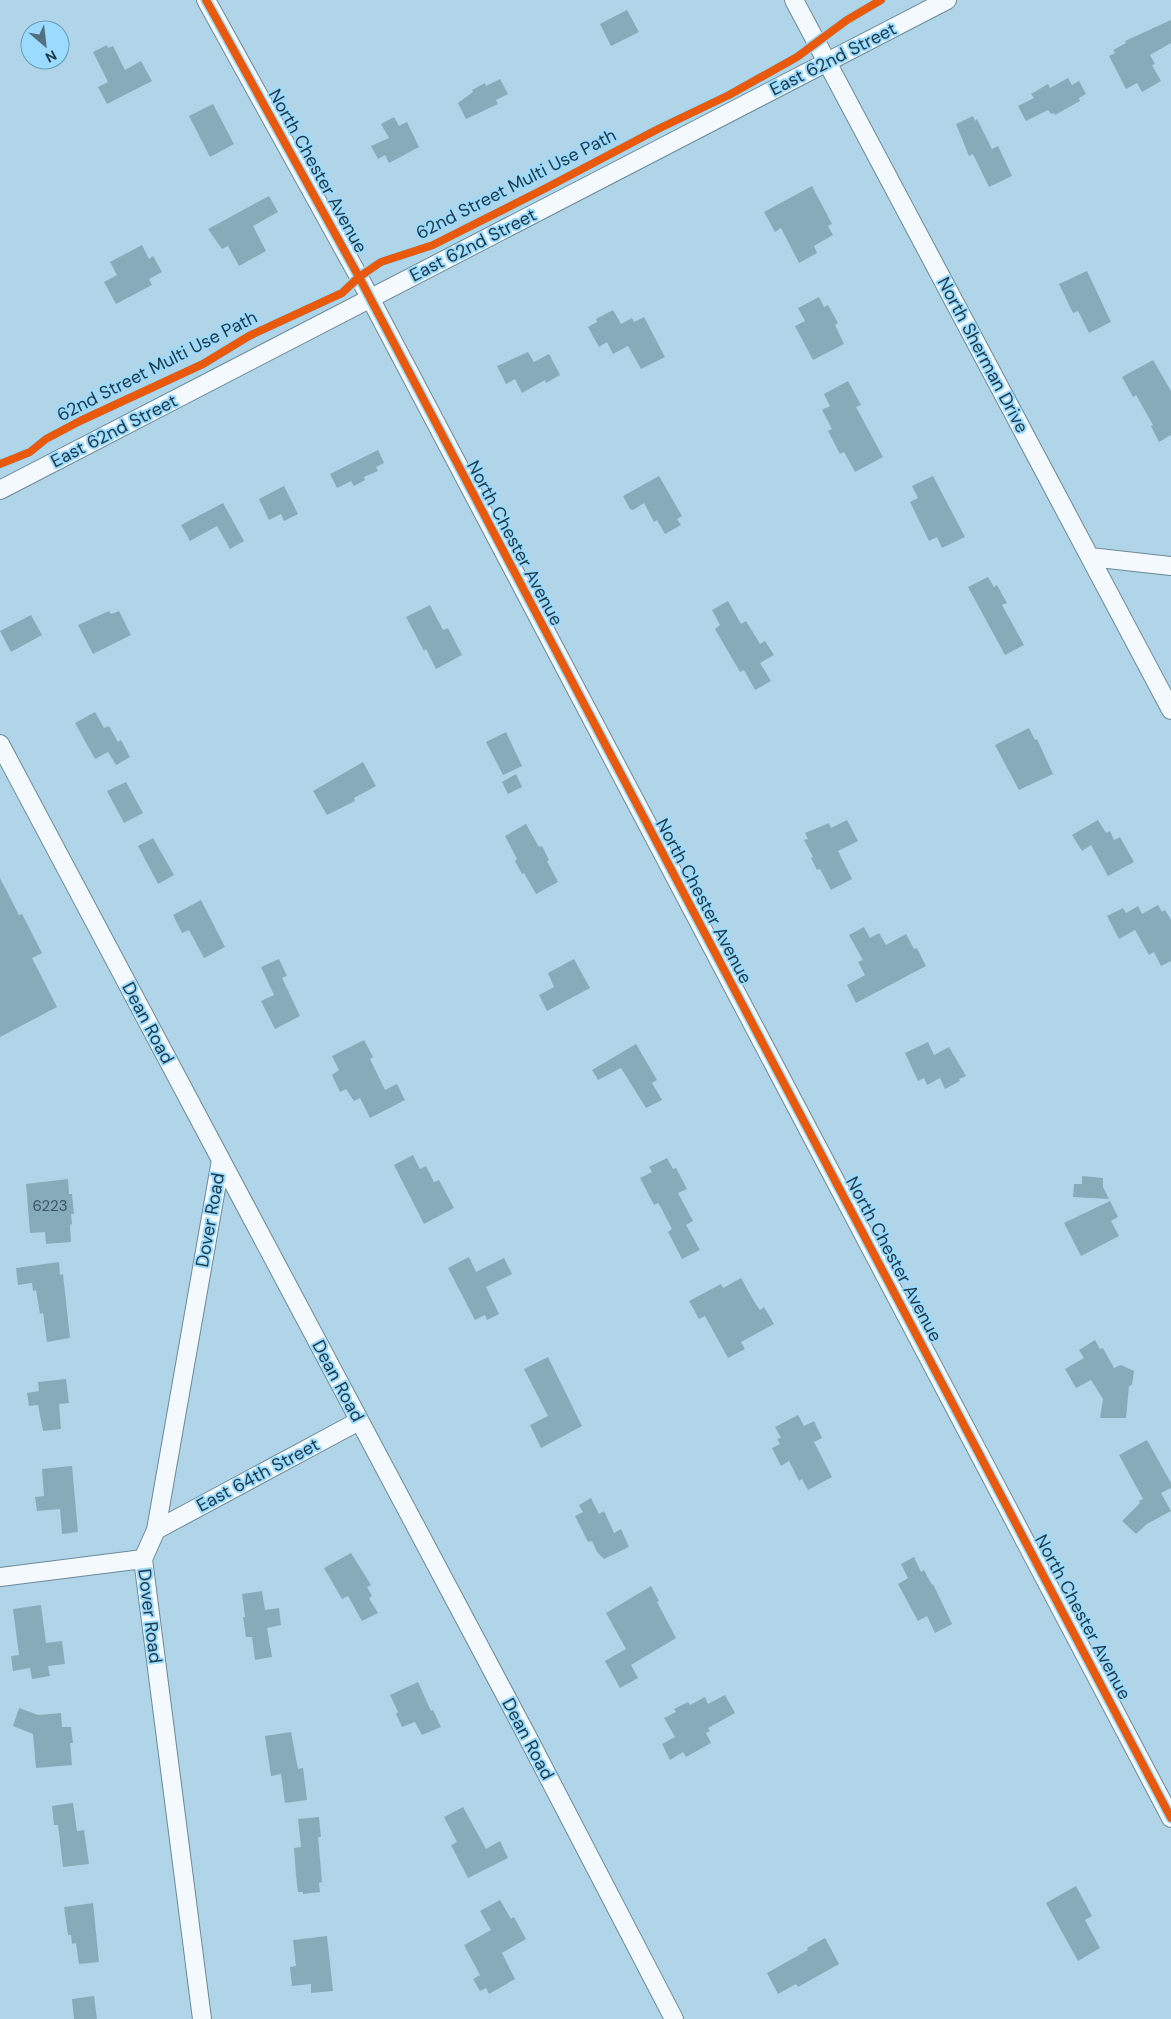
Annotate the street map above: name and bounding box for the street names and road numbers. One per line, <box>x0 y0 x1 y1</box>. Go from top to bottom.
street label: East 62nd Street <box>766 17 900 101</box>
street label: North Chester Avenue <box>263 85 373 257</box>
street label: 62nd Street Multi Use Path <box>412 123 620 245</box>
street label: East 62nd Street <box>406 203 540 287</box>
street label: North Sherman Drive <box>932 273 1034 437</box>
street label: 62nd Street Multi Use Path <box>53 305 261 427</box>
street label: East 62nd Street <box>47 389 181 473</box>
street label: North Chester Avenue <box>461 456 569 630</box>
street label: North Chester Avenue <box>650 814 758 988</box>
street label: Dean Road <box>116 978 180 1068</box>
street label: Dover Road <box>190 1171 230 1269</box>
street label: North Chester Avenue <box>840 1172 948 1346</box>
street label: Dean Road <box>306 1336 370 1426</box>
street label: East 64th Street <box>192 1433 324 1517</box>
street label: North Chester Avenue <box>1029 1530 1137 1704</box>
street label: Dover Road <box>132 1567 168 1665</box>
street label: Dean Road <box>496 1694 560 1784</box>

